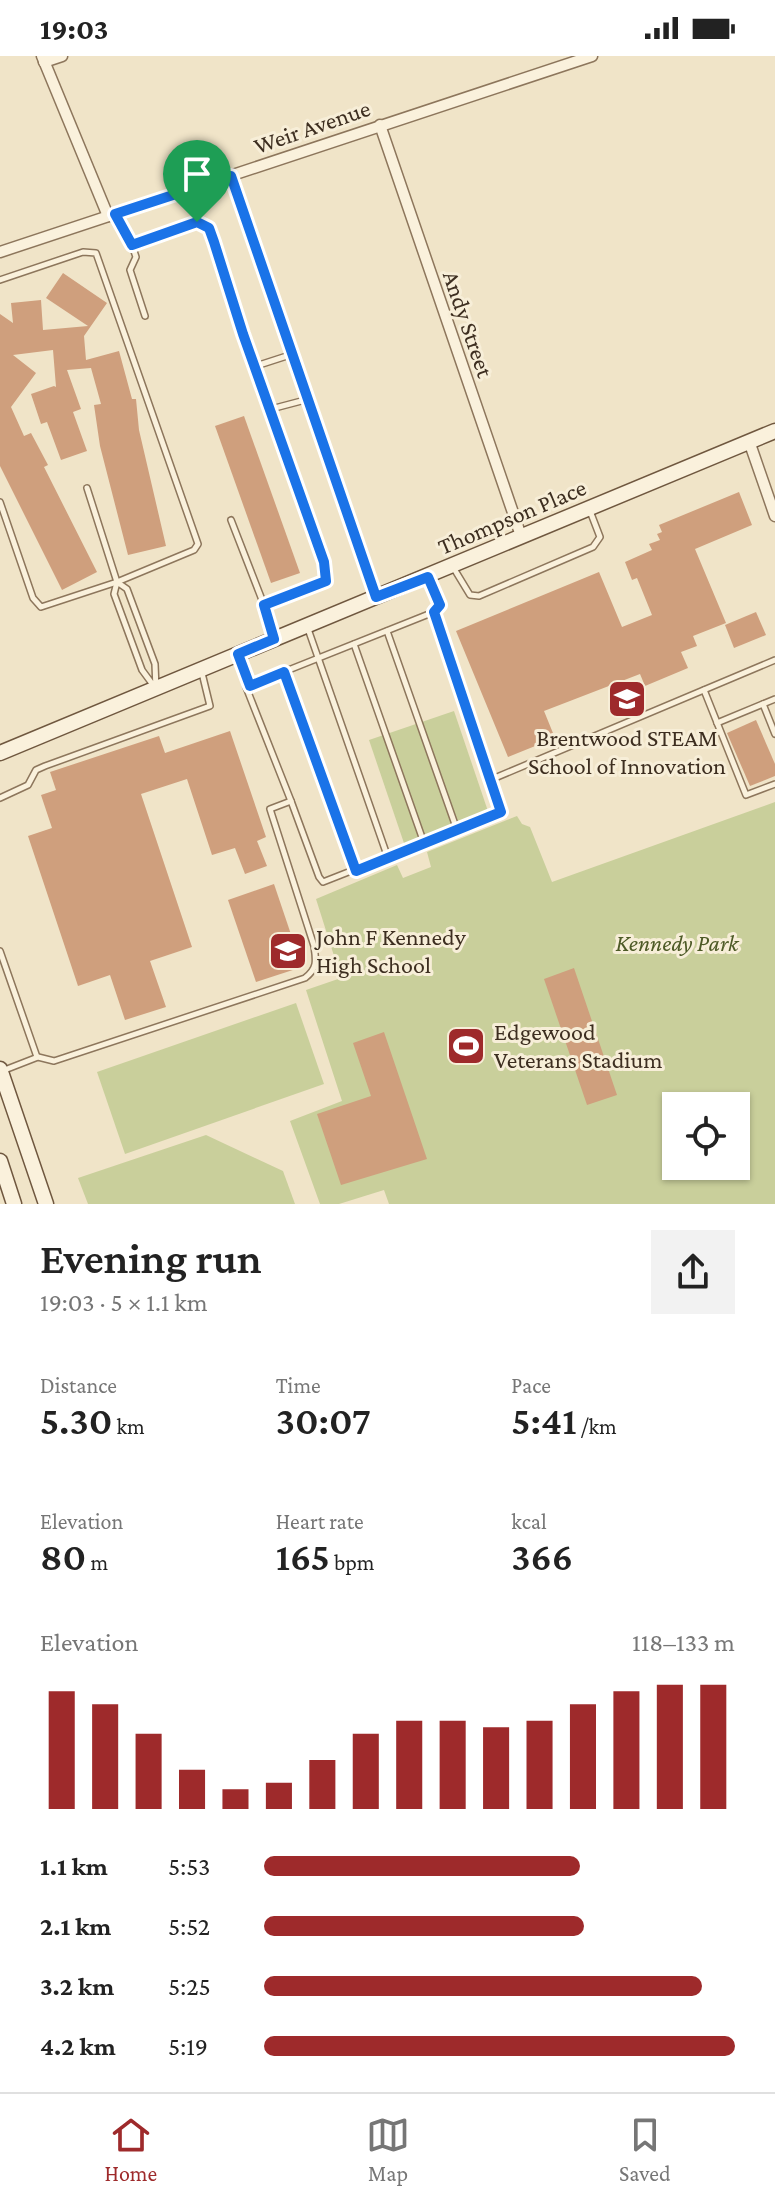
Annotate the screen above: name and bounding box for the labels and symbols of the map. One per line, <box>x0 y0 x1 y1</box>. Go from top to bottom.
street label: Weir Avenue <box>250 94 374 159</box>
pin <box>163 140 231 222</box>
street label: Andy Street <box>438 267 500 382</box>
street label: Thompson Place <box>434 473 590 560</box>
school or university icon: Brentwood STEAM School of Innovation <box>606 678 648 720</box>
place label: Brentwood STEAM School of Innovation <box>528 724 726 779</box>
place label: John F Kennedy High School <box>314 923 467 978</box>
park label: Kennedy Park <box>615 929 740 956</box>
school or university icon: John F Kennedy High School <box>267 930 309 972</box>
place label: Edgewood Veterans Stadium <box>494 1018 663 1073</box>
sports icon: Edgewood Veterans Stadium <box>445 1025 487 1067</box>

